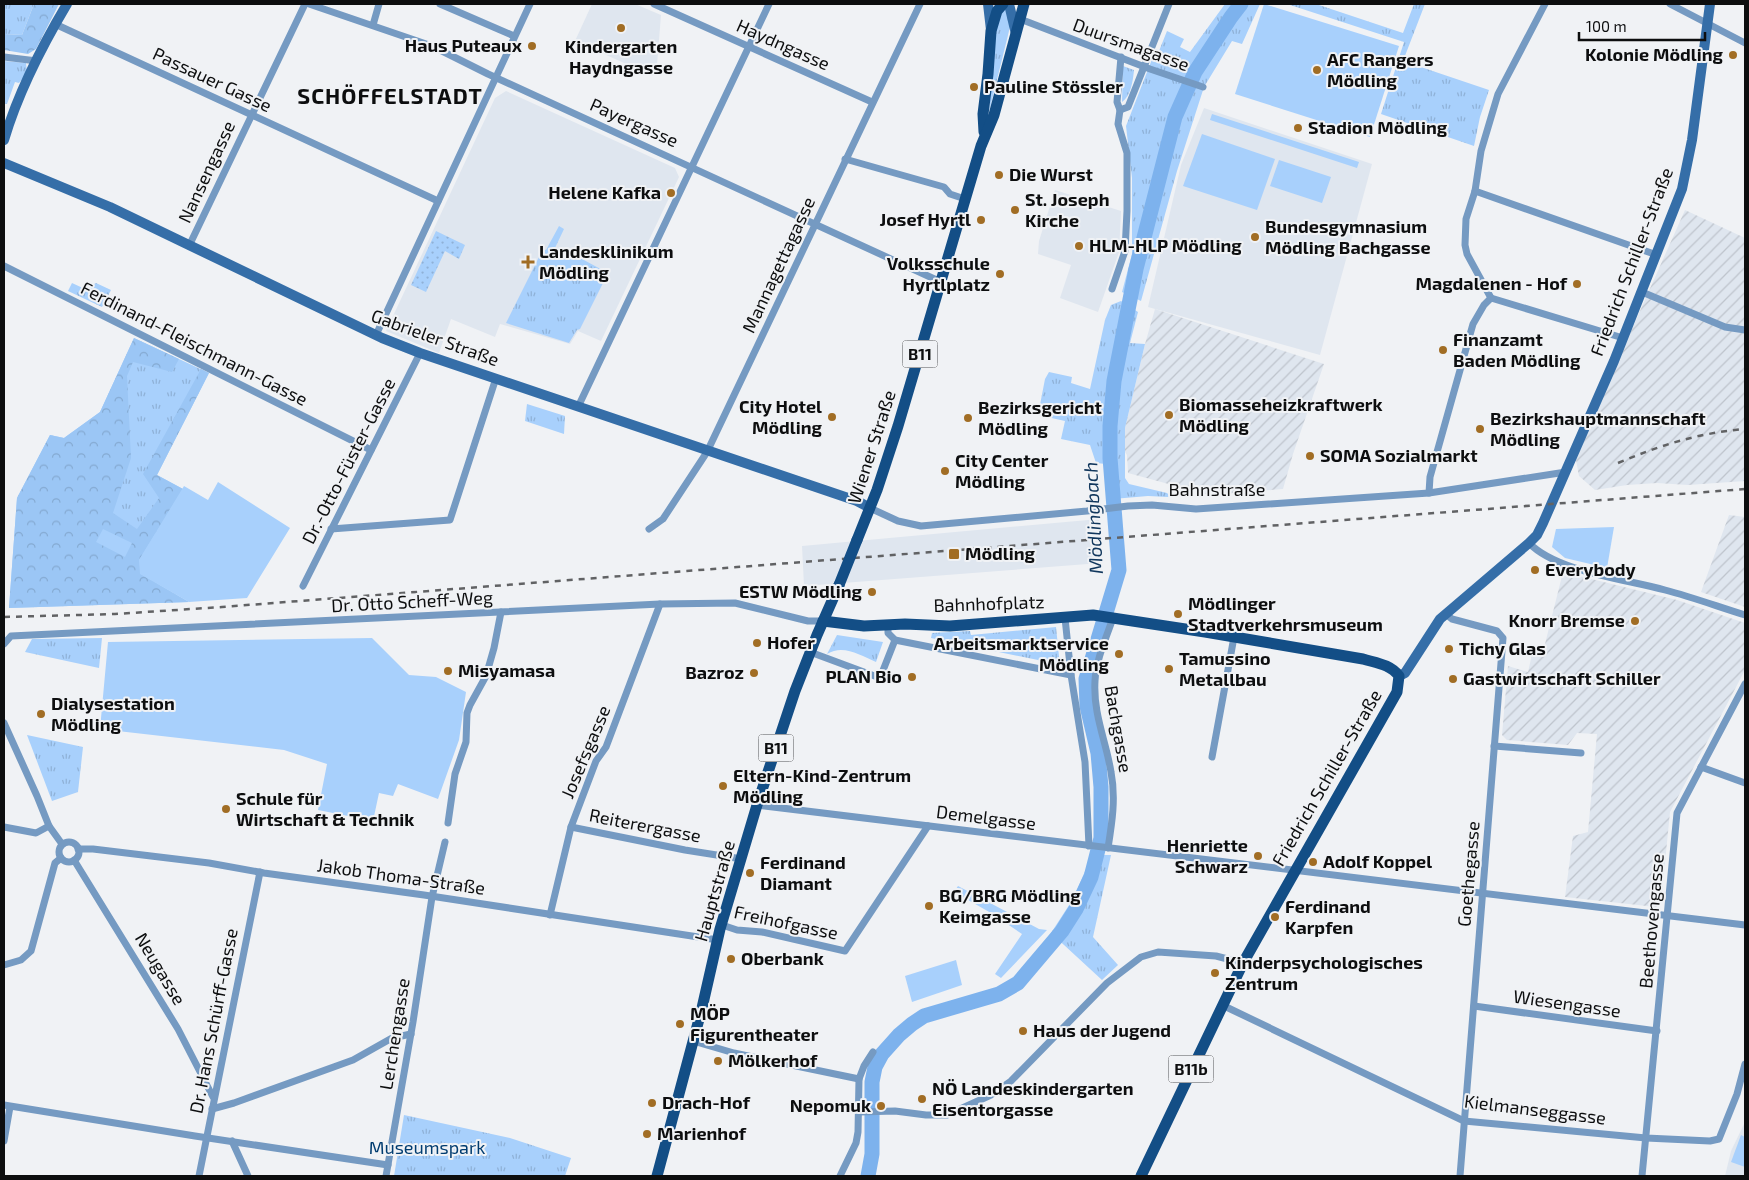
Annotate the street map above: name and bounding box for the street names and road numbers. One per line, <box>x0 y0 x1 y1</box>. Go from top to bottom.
street label: Duursmagasse <box>1070 13 1193 75</box>
street label: Haydngasse <box>733 14 834 74</box>
street label: Passauer Gasse <box>150 42 275 116</box>
street label: Payergasse <box>587 93 682 151</box>
street label: Nansengasse <box>173 117 239 226</box>
street label: Friedrich Schiller-Straße <box>1585 164 1677 359</box>
street label: Mannagettagasse <box>737 193 819 336</box>
street label: Ferdinand-Fleischmann-Gasse <box>77 276 311 410</box>
street label: Gabrieler Straße <box>368 304 502 370</box>
road number: B11 <box>902 340 938 368</box>
street label: Dr.-Otto-Füster-Gasse <box>297 374 400 547</box>
street label: Wiener Straße <box>842 387 900 506</box>
street label: Bahnstraße <box>1169 478 1265 500</box>
street label: Dr. Otto Scheff-Weg <box>331 586 493 616</box>
street label: Bahnhofplatz <box>933 590 1045 616</box>
street label: Bachgasse <box>1101 684 1137 774</box>
street label: Friedrich Schiller-Straße <box>1267 685 1386 870</box>
street label: Josefsgasse <box>556 702 615 801</box>
road number: B11 <box>758 734 794 761</box>
street label: Demelgasse <box>935 800 1037 834</box>
street label: Reiterergasse <box>587 803 703 847</box>
street label: Goethegasse <box>1452 820 1484 928</box>
street label: Hauptstraße <box>689 838 739 944</box>
street label: Jakob Thoma-Straße <box>316 853 487 899</box>
street label: Beethovengasse <box>1634 853 1668 989</box>
street label: Freihofgasse <box>732 900 840 944</box>
street label: Dr. Hans Schürff-Gasse <box>184 926 242 1115</box>
street label: Neugasse <box>131 928 191 1009</box>
street label: Lerchengasse <box>374 976 414 1091</box>
street label: Wiesengasse <box>1512 985 1622 1021</box>
road number: B11b <box>1168 1056 1214 1082</box>
street label: Kielmanseggasse <box>1463 1089 1607 1129</box>

